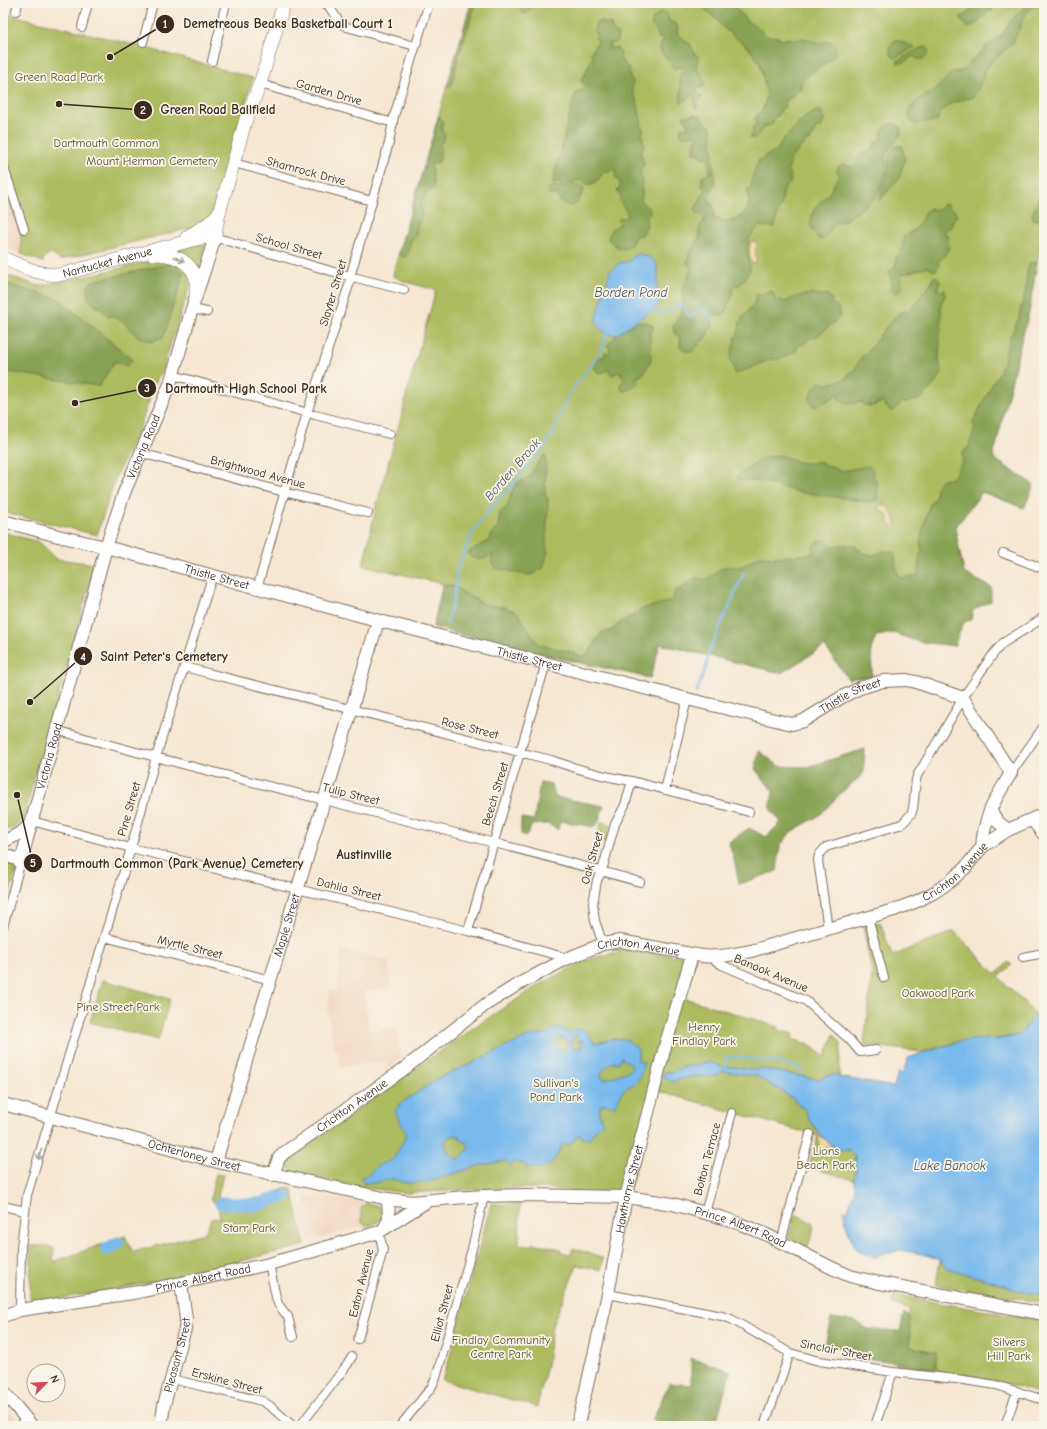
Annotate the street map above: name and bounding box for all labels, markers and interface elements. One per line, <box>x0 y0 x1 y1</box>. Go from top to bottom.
callout: Demetreous Beaks Basketball Court 1 <box>155 11 400 36</box>
text: Demetreous Beaks Basketball Court 1 <box>183 16 393 31</box>
text: 1 <box>163 17 168 31</box>
park label: Green Road Park <box>15 70 104 84</box>
street label: Garden Drive <box>294 76 364 108</box>
callout: Green Road Ballfield <box>133 97 284 122</box>
text: Green Road Ballfield <box>160 102 276 117</box>
text: 2 <box>140 103 146 117</box>
park label: Dartmouth Common <box>54 136 158 150</box>
park label: Mount Hermon Cemetery <box>86 154 218 168</box>
street label: Shamrock Drive <box>265 154 347 188</box>
street label: School Street <box>254 230 324 262</box>
street label: Nantucket Avenue <box>61 244 154 281</box>
one-way arrow <box>173 256 185 263</box>
street label: Slayter Street <box>316 258 350 328</box>
water label: Borden Pond <box>595 285 669 300</box>
callout: Dartmouth High School Park <box>137 376 334 401</box>
text: 3 <box>144 381 150 395</box>
text: Dartmouth High School Park <box>165 381 327 396</box>
street label: Victoria Road <box>124 412 163 481</box>
water label: Borden Brook <box>481 435 544 504</box>
street label: Brightwood Avenue <box>209 453 307 491</box>
street label: Thistle Street <box>183 561 251 592</box>
callout: Saint Peter's Cemetery <box>73 644 236 669</box>
street label: Thistle Street <box>495 644 564 674</box>
text: Saint Peter's Cemetery <box>100 649 228 664</box>
text: 4 <box>80 650 86 664</box>
street label: Thistle Street <box>817 675 883 716</box>
street label: Rose Street <box>440 714 501 742</box>
street label: Victoria Road <box>34 721 65 791</box>
street label: Beech Street <box>479 760 511 827</box>
street label: Pine Street <box>115 780 144 838</box>
street label: Tulip Street <box>321 780 381 808</box>
street label: Oak Street <box>578 830 606 886</box>
street label: Crichton Avenue <box>920 839 990 904</box>
district label: Austinville <box>336 847 392 862</box>
callout: Dartmouth Common (Park Avenue) Cemetery <box>23 851 312 876</box>
text: 5 <box>30 856 36 870</box>
text: Dartmouth Common (Park Avenue) Cemetery <box>51 856 303 871</box>
street label: Dahlia Street <box>315 874 383 904</box>
street label: Maple Street <box>271 892 303 959</box>
street label: Myrtle Street <box>156 932 224 962</box>
street label: Crichton Avenue <box>595 934 681 959</box>
street label: Banook Avenue <box>732 951 810 995</box>
park label: Oakwood Park <box>902 986 975 1000</box>
park label: Pine Street Park <box>76 1000 160 1014</box>
park label: Henry Findlay Park <box>672 1020 736 1048</box>
street label: Crichton Avenue <box>314 1076 390 1135</box>
park label: Sullivan's Pond Park <box>530 1076 582 1104</box>
street label: Bolton Terrace <box>691 1121 723 1197</box>
street label: Ochterloney Street <box>147 1136 242 1174</box>
street label: Hawthorne Street <box>612 1143 646 1234</box>
park label: Lions Beach Park <box>797 1144 856 1172</box>
one-way arrow <box>36 1147 43 1160</box>
water label: Lake Banook <box>914 1158 987 1173</box>
street label: Prince Albert Road <box>693 1203 789 1251</box>
park label: Starr Park <box>223 1221 275 1235</box>
street label: Eaton Avenue <box>346 1247 376 1319</box>
street label: Prince Albert Road <box>154 1261 252 1295</box>
street label: Elliot Street <box>428 1282 457 1343</box>
street label: Pleasant Street <box>161 1316 193 1394</box>
park label: Findlay Community Centre Park <box>452 1333 551 1361</box>
park label: Silvers Hill Park <box>987 1335 1031 1363</box>
street label: Sinclair Street <box>799 1336 873 1364</box>
north arrow <box>26 1363 66 1403</box>
street label: Erskine Street <box>190 1365 264 1397</box>
text: N <box>47 1373 62 1385</box>

